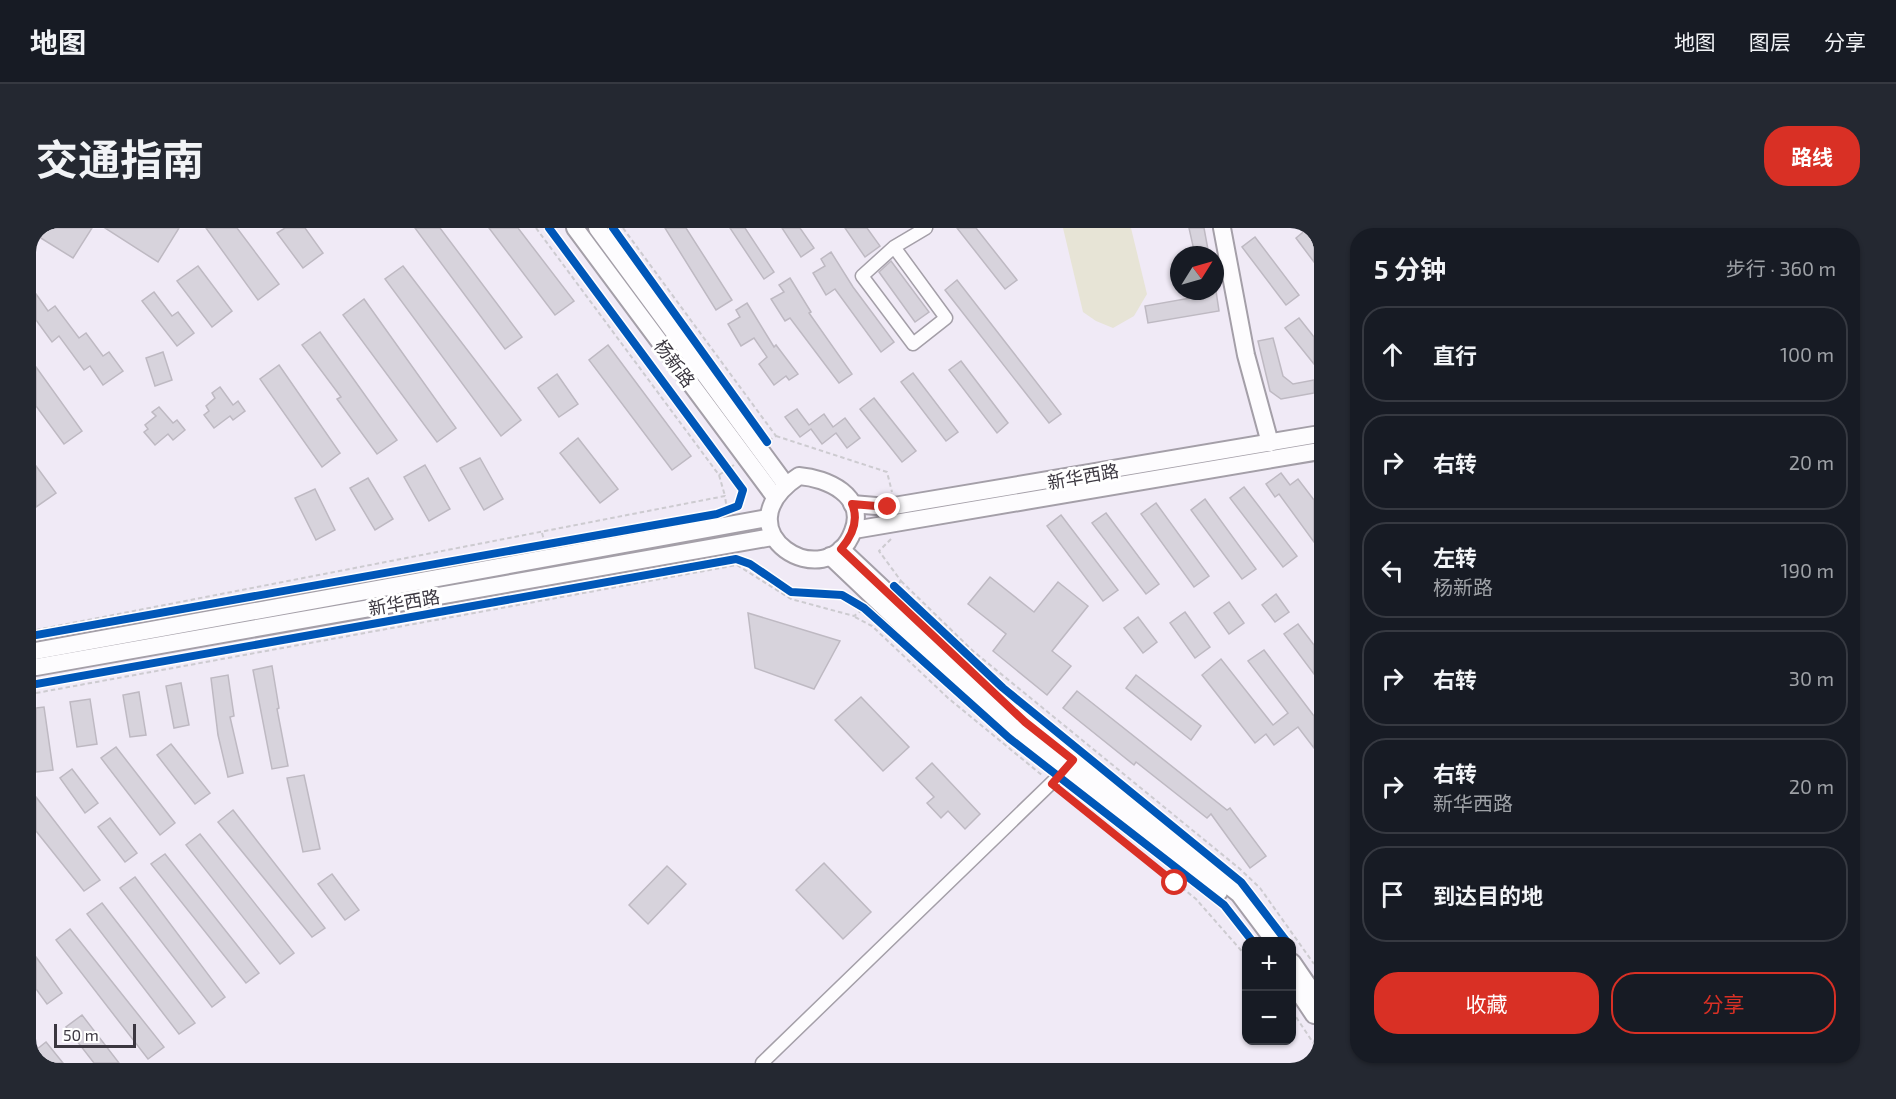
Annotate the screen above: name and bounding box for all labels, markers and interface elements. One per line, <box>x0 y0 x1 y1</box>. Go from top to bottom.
text: 地图 <box>30 25 86 59</box>
text: 地图 <box>1674 29 1716 54</box>
text: 图层 <box>1749 29 1791 54</box>
text: 分享 <box>1824 29 1866 54</box>
button: 路线 <box>1764 126 1860 186</box>
text: 交通指南 <box>36 133 204 183</box>
north arrow <box>1170 246 1224 300</box>
text: 5 分钟 <box>1374 253 1446 284</box>
text: 步行 · 360 m <box>1726 256 1836 280</box>
street label: 杨新路 <box>650 335 700 391</box>
icon: ahead <box>1376 338 1409 371</box>
text: 直行 <box>1433 342 1477 368</box>
text: 100 m <box>1780 342 1834 366</box>
icon: right <box>1376 446 1409 479</box>
text: 右转 <box>1433 450 1477 476</box>
text: 20 m <box>1789 450 1834 474</box>
street label: 新华西路 <box>1046 459 1120 493</box>
route end <box>874 493 900 519</box>
text: 左转 <box>1433 544 1477 570</box>
icon: left <box>1376 554 1409 587</box>
text: 190 m <box>1781 558 1834 582</box>
text: 杨新路 <box>1433 575 1493 599</box>
street label: 新华西路 <box>367 585 441 619</box>
icon: right <box>1376 662 1409 695</box>
text: 右转 <box>1433 666 1477 692</box>
text: 30 m <box>1789 666 1834 690</box>
text: 右转 <box>1433 760 1477 786</box>
icon: right <box>1376 770 1409 803</box>
text: 20 m <box>1789 774 1834 798</box>
text: 新华西路 <box>1433 791 1513 815</box>
route start <box>1161 869 1187 895</box>
icon: arrive <box>1376 878 1409 911</box>
text: 到达目的地 <box>1433 882 1543 908</box>
map controls <box>1242 937 1296 1045</box>
button: + <box>1242 937 1296 991</box>
button: 收藏 <box>1374 972 1599 1034</box>
button: 分享 <box>1611 972 1836 1034</box>
button: − <box>1242 991 1296 1045</box>
scale bar <box>54 1021 136 1048</box>
text: 50 m <box>63 1025 99 1044</box>

